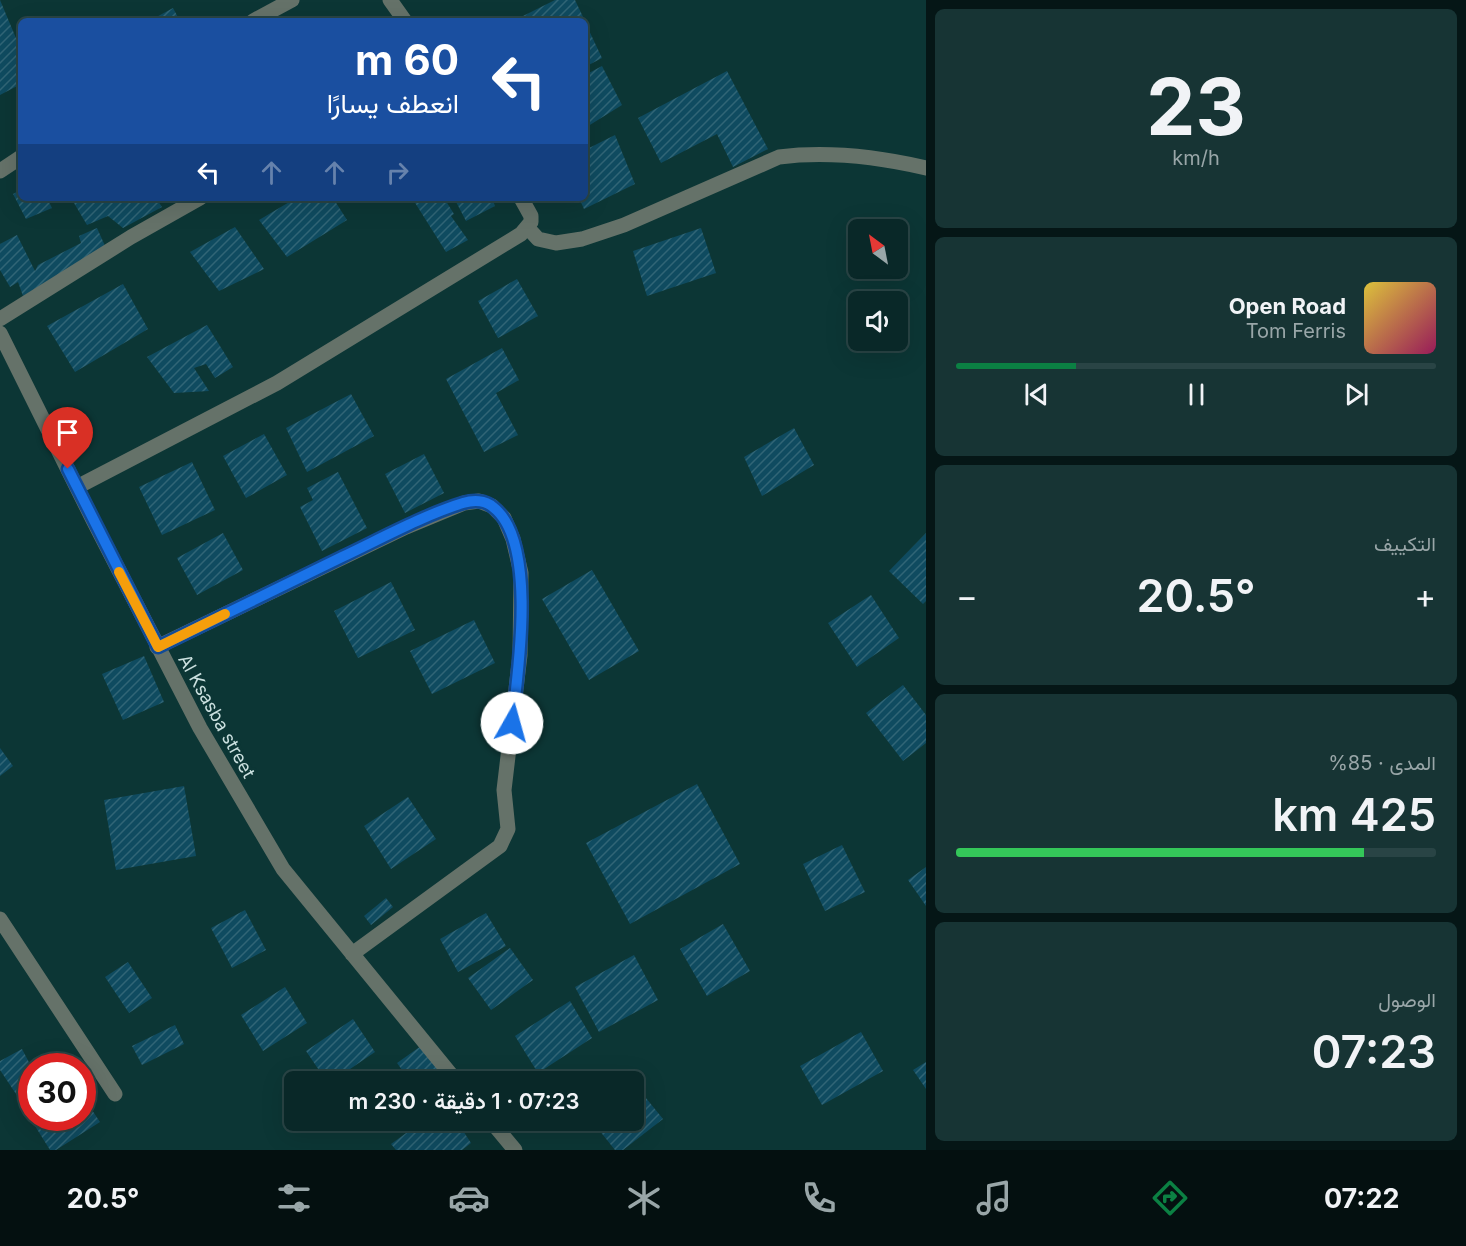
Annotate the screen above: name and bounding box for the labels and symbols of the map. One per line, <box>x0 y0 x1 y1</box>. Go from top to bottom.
north arrow <box>848 219 908 279</box>
pin <box>42 407 93 469</box>
street label: Al Ksasba street <box>174 650 260 782</box>
position arrow <box>480 691 544 755</box>
speed limit sign: 30 <box>18 1053 96 1131</box>

